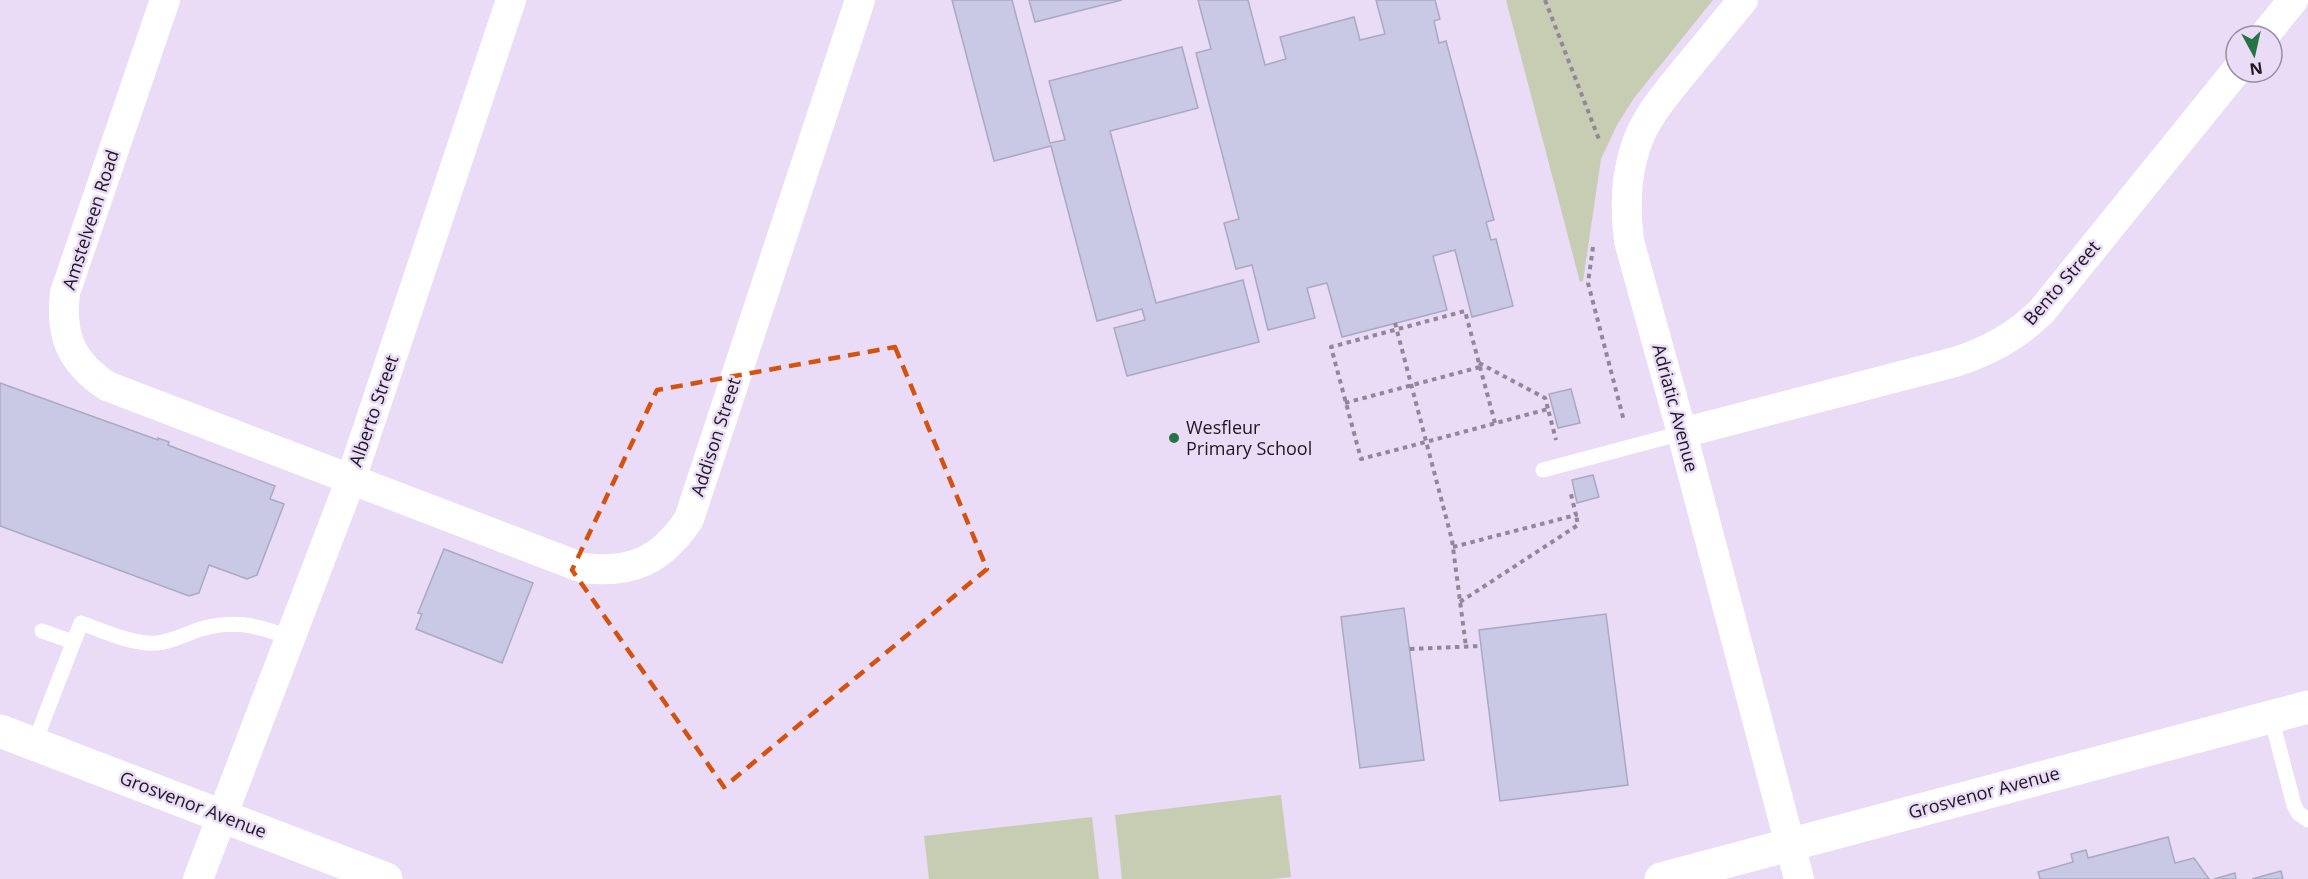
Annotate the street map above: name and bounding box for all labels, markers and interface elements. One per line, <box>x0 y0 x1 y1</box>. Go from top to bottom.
north arrow <box>2224 24 2284 84</box>
text: N <box>2248 57 2264 81</box>
street label: Amstelveen Road <box>56 147 124 293</box>
street label: Bento Street <box>2018 235 2105 330</box>
street label: Adriatic Avenue <box>1647 341 1705 474</box>
street label: Alberto Street <box>343 352 403 470</box>
street label: Addison Street <box>685 374 746 499</box>
place label: Wesfleur Primary School <box>1186 415 1312 460</box>
marker: Wesfleur Primary School <box>1167 431 1181 445</box>
street label: Grosvenor Avenue <box>1906 760 2062 824</box>
street label: Grosvenor Avenue <box>116 765 270 843</box>

